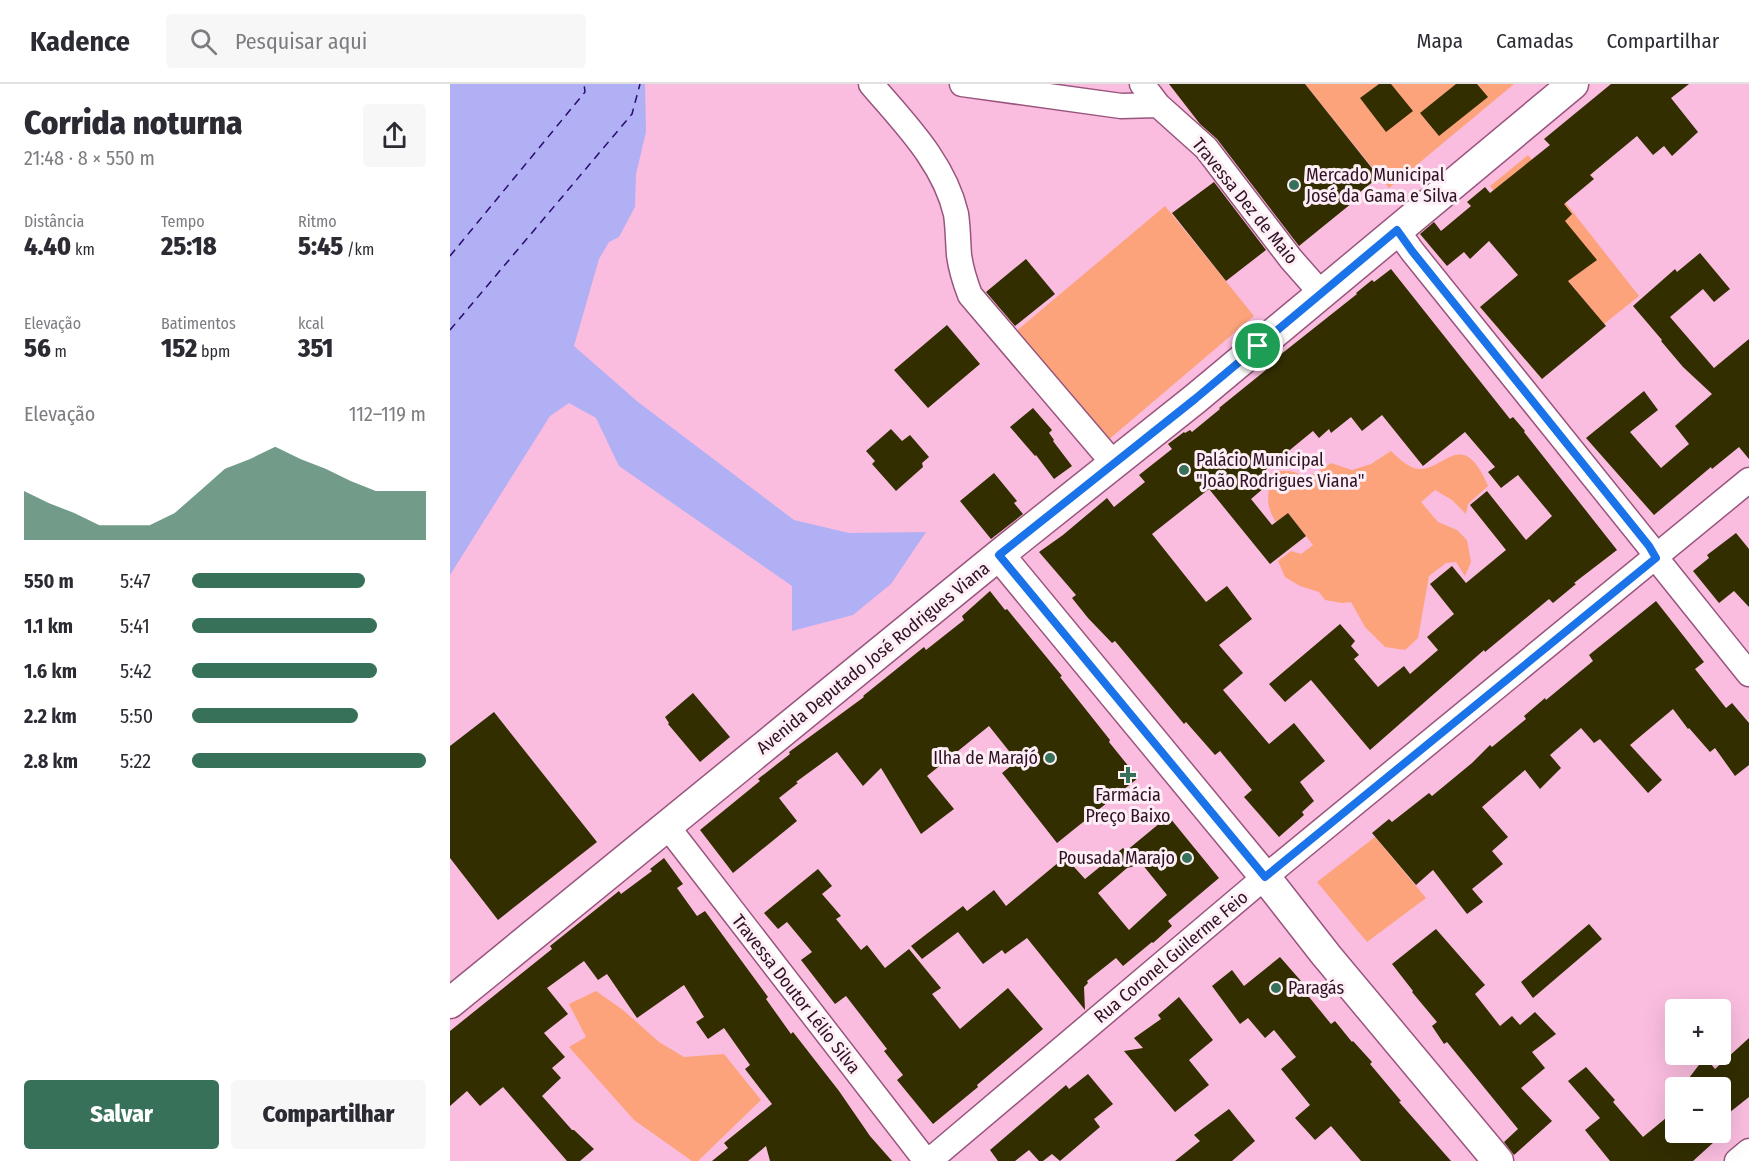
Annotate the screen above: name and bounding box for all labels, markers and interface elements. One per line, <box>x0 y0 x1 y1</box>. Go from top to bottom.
search box <box>166 14 586 68</box>
text: Kadence <box>30 25 130 58</box>
icon: search <box>187 25 220 58</box>
text: Pesquisar aqui <box>235 28 367 55</box>
text: Mapa <box>1417 28 1463 54</box>
text: Camadas <box>1496 28 1574 54</box>
text: Compartilhar <box>1607 28 1719 54</box>
text: Corrida noturna <box>24 103 242 143</box>
button: share <box>363 104 426 167</box>
street label: Travessa Dez de Maio <box>1187 133 1303 269</box>
text: 21:48 · 8 × 550 m <box>24 146 155 170</box>
place label: Mercado Municipal José da Gama e Silva <box>1306 164 1458 207</box>
marker: Mercado Municipal José da Gama e Silva <box>1287 178 1301 192</box>
text: Distância <box>24 212 84 231</box>
text: Tempo <box>161 212 205 231</box>
text: Ritmo <box>298 212 337 231</box>
text: 4.40 <box>24 231 71 262</box>
text: 25:18 <box>161 231 217 262</box>
text: 5:45 <box>298 231 343 262</box>
text: km <box>71 240 95 259</box>
text: /km <box>343 240 374 259</box>
text: Elevação <box>24 314 81 333</box>
text: Batimentos <box>161 314 236 333</box>
text: kcal <box>298 314 324 333</box>
pin <box>1232 320 1283 371</box>
icon: arrive <box>1241 329 1274 362</box>
text: 56 <box>24 333 51 364</box>
text: 152 <box>161 333 197 364</box>
text: 351 <box>298 333 333 364</box>
text: m <box>51 342 67 361</box>
text: bpm <box>197 342 230 361</box>
text: Elevação <box>24 402 95 426</box>
text: 112–119 m <box>349 402 426 426</box>
place label: Palácio Municipal "João Rodrigues Viana" <box>1196 449 1365 492</box>
marker: Palácio Municipal "João Rodrigues Viana" <box>1177 463 1191 477</box>
street label: Avenida Deputado José Rodrigues Viana <box>752 557 994 759</box>
text: 550 m <box>24 569 74 593</box>
text: 5:47 <box>120 569 151 593</box>
text: 1.1 km <box>24 614 73 638</box>
text: 5:41 <box>120 614 150 638</box>
text: 1.6 km <box>24 659 77 683</box>
text: 5:42 <box>120 659 152 683</box>
text: 2.2 km <box>24 704 77 728</box>
text: 5:50 <box>120 704 153 728</box>
place label: Ilha de Marajó <box>933 747 1038 769</box>
text: 2.8 km <box>24 749 78 773</box>
text: 5:22 <box>120 749 151 773</box>
marker: Ilha de Marajó <box>1043 751 1057 765</box>
marker: Farmácia Preço Baixo <box>1121 768 1135 782</box>
place label: Farmácia Preço Baixo <box>1085 784 1171 827</box>
place label: Pousada Marajo <box>1058 847 1175 869</box>
marker: Pousada Marajo <box>1180 851 1194 865</box>
street label: Rua Coronel Guilerme Feio <box>1089 886 1253 1028</box>
street label: Travessa Doutor Lélio Silva <box>727 910 865 1078</box>
place label: Paragás <box>1288 977 1344 999</box>
marker: Paragás <box>1269 981 1283 995</box>
map controls <box>1665 999 1731 1143</box>
button: + <box>1665 999 1731 1065</box>
button: − <box>1665 1077 1731 1143</box>
button: Salvar <box>24 1080 219 1149</box>
button: Compartilhar <box>231 1080 426 1149</box>

